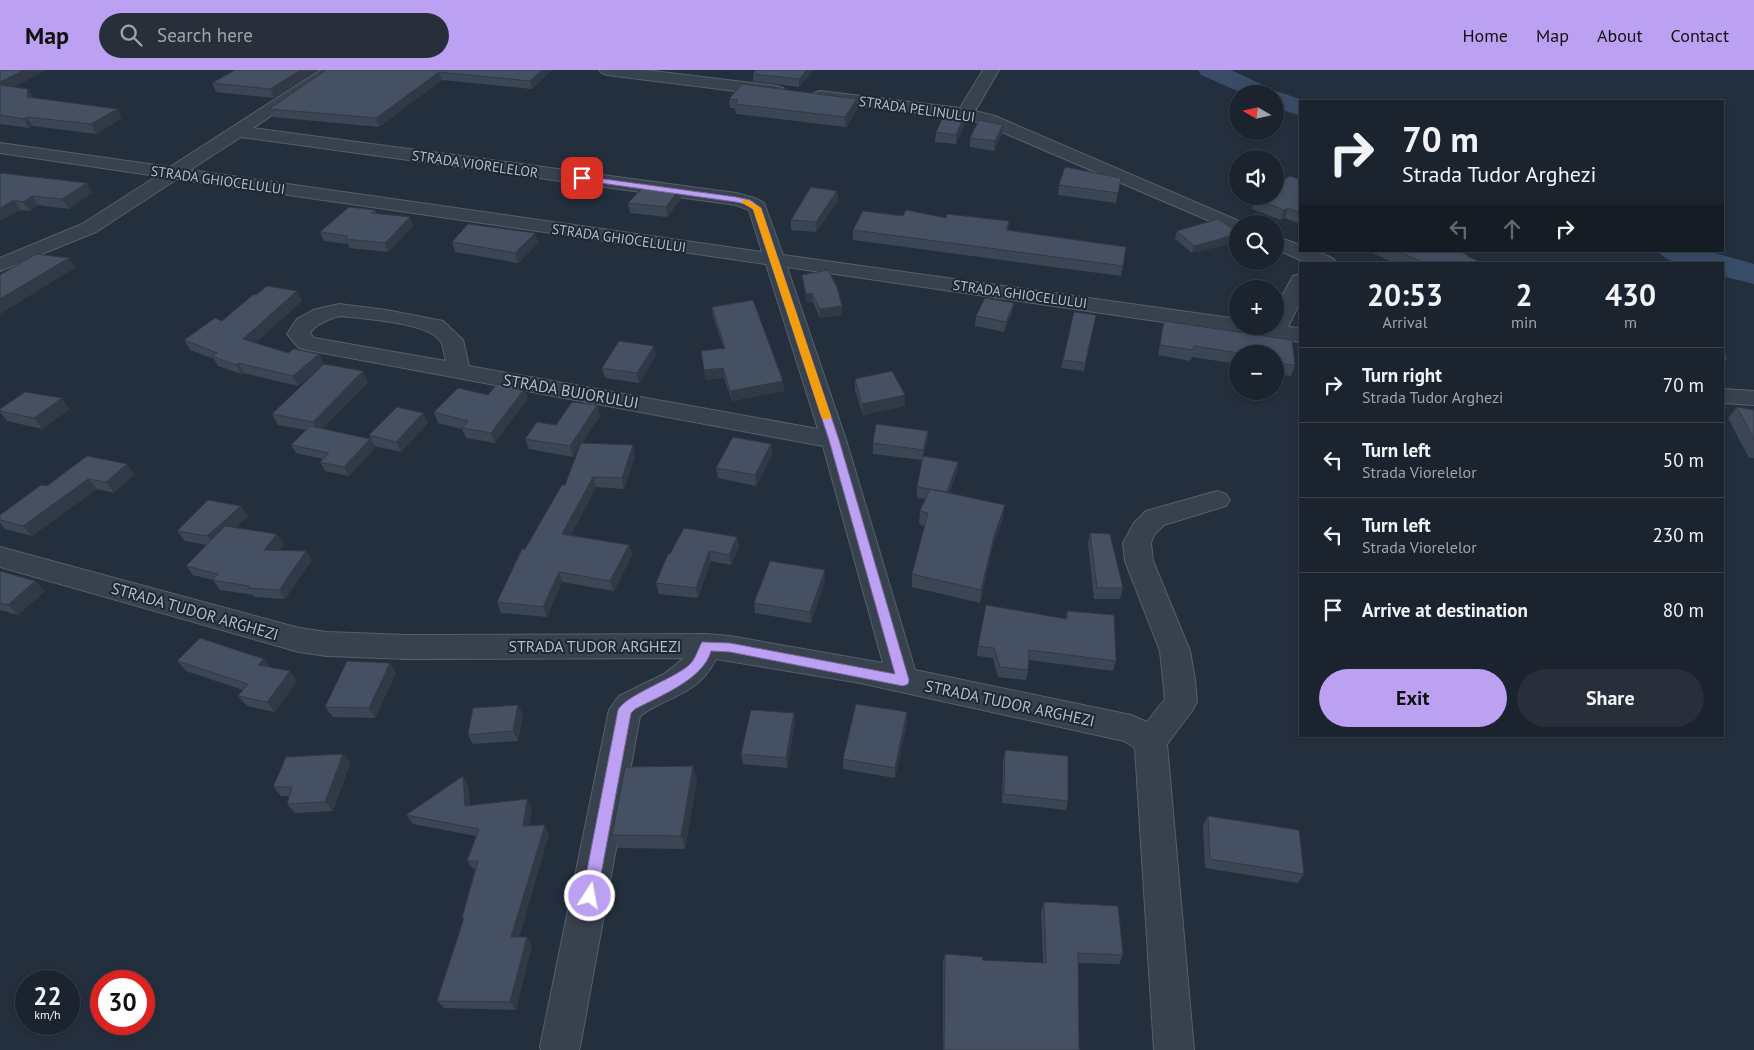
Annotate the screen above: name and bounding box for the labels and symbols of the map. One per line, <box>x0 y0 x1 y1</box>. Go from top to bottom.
north arrow <box>1229 85 1284 140</box>
street label: STRADA PELINULUI <box>858 92 976 126</box>
street label: STRADA VIORELELOR <box>411 146 539 182</box>
pin <box>561 157 603 199</box>
street label: STRADA GHIOCELULUI <box>150 162 286 198</box>
street label: STRADA GHIOCELULUI <box>551 220 687 256</box>
street label: STRADA GHIOCELULUI <box>952 276 1088 312</box>
street label: STRADA BUJORULUI <box>502 369 640 413</box>
street label: STRADA TUDOR ARGHEZI <box>109 578 281 644</box>
street label: STRADA TUDOR ARGHEZI <box>508 636 682 656</box>
street label: STRADA TUDOR ARGHEZI <box>923 675 1097 731</box>
position arrow <box>563 869 615 921</box>
speed limit sign: 30 <box>90 970 155 1035</box>

